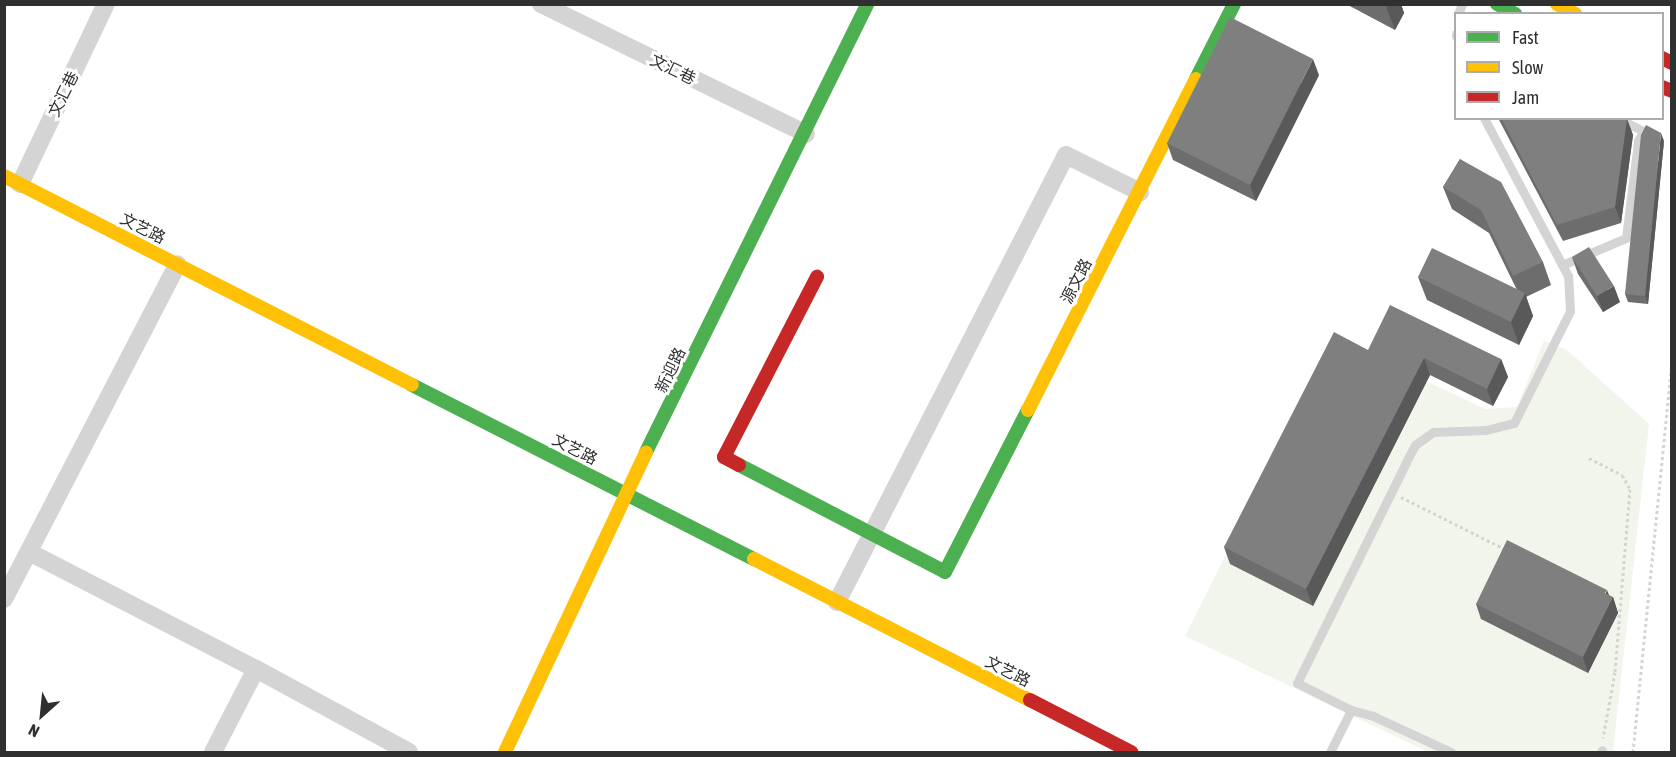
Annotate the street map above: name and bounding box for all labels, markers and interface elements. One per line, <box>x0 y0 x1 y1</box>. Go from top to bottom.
legend <box>1454 12 1664 120</box>
text: Fast <box>1512 27 1539 48</box>
street label: 文汇巷 <box>647 50 699 88</box>
text: Slow <box>1512 57 1543 78</box>
street label: 文汇巷 <box>44 68 82 120</box>
text: Jam <box>1512 87 1539 108</box>
street label: 文艺路 <box>117 209 169 247</box>
street label: 源文路 <box>1057 255 1095 307</box>
street label: 新迎路 <box>651 344 689 396</box>
street label: 文艺路 <box>549 430 601 468</box>
street label: 文艺路 <box>982 652 1034 690</box>
north arrow <box>12 685 72 745</box>
text: N <box>26 721 42 741</box>

